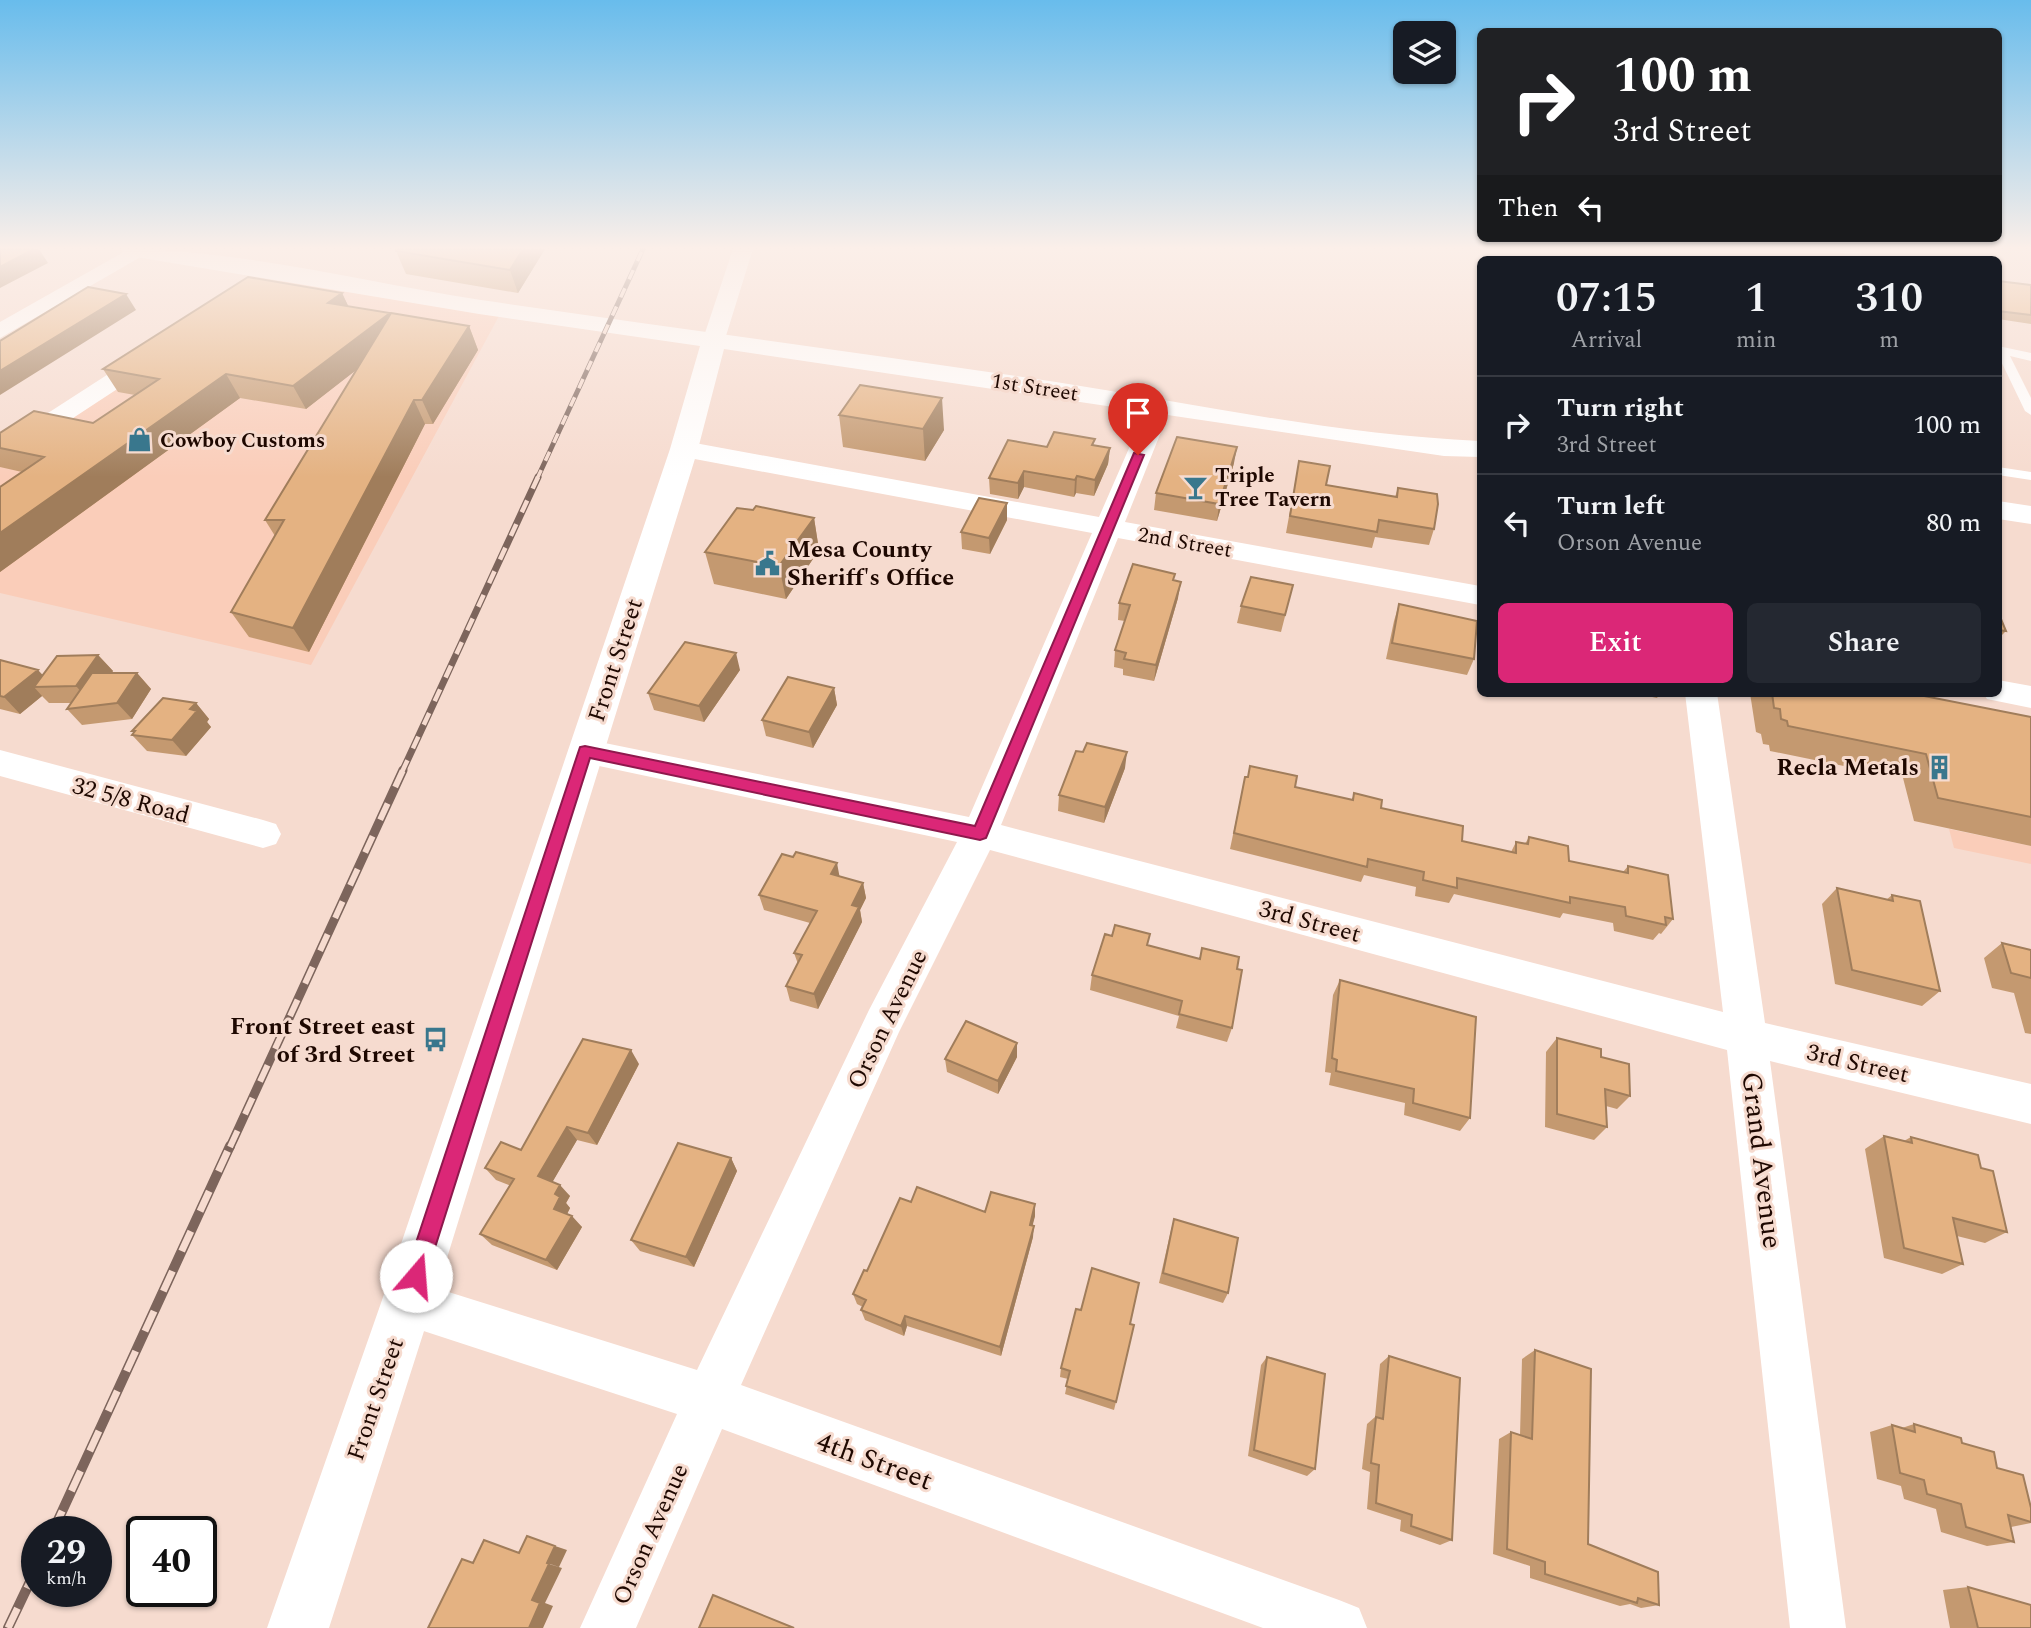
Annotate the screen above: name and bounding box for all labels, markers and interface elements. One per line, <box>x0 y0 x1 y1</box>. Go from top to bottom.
map controls <box>1393 21 1456 84</box>
button: layers <box>1393 21 1456 84</box>
text: 100 m <box>1613 39 1752 114</box>
icon: right <box>1498 56 1589 147</box>
text: 3rd Street <box>1613 107 1752 156</box>
text: Then <box>1498 188 1558 228</box>
icon: left <box>1572 189 1610 227</box>
text: 07:15 <box>1556 267 1657 330</box>
text: 1 <box>1745 267 1767 330</box>
text: 310 <box>1855 267 1923 330</box>
text: Arrival <box>1571 323 1642 358</box>
text: min <box>1736 323 1776 358</box>
text: m <box>1879 323 1899 358</box>
street label: 1st Street <box>989 365 1080 411</box>
pin <box>1108 383 1168 455</box>
text: Turn right <box>1557 388 1684 428</box>
icon: arrive <box>1119 394 1157 432</box>
text: 100 m <box>1913 405 1981 445</box>
icon: right <box>1498 406 1536 444</box>
place label: Cowboy Customs <box>160 425 325 457</box>
shop icon: Cowboy Customs <box>126 426 154 454</box>
text: 3rd Street <box>1557 428 1657 463</box>
place label: Triple Tree Tavern <box>1215 460 1332 516</box>
bar icon: Triple Tree Tavern <box>1181 473 1209 501</box>
text: Turn left <box>1557 486 1665 526</box>
text: 80 m <box>1926 503 1981 543</box>
icon: left <box>1498 504 1536 542</box>
street label: 2nd Street <box>1135 519 1234 567</box>
text: Orson Avenue <box>1557 526 1702 561</box>
place label: Mesa County Sheriff's Office <box>787 532 954 596</box>
public building icon: Mesa County Sheriff's Office <box>753 549 781 577</box>
street label: Front Street <box>579 594 653 727</box>
button: Exit <box>1498 603 1733 683</box>
button: Share <box>1747 603 1981 683</box>
place label: Recla Metals <box>1776 750 1919 786</box>
building icon: Recla Metals <box>1925 753 1953 781</box>
street label: 32 5/8 Road <box>68 768 193 834</box>
street label: 3rd Street <box>1255 891 1365 953</box>
street label: Orson Avenue <box>839 943 937 1095</box>
place label: Front Street east of 3rd Street <box>230 1009 415 1073</box>
bus stop icon: Front Street east of 3rd Street <box>421 1026 449 1054</box>
street label: 3rd Street <box>1803 1035 1912 1093</box>
street label: Grand Avenue <box>1729 1069 1794 1251</box>
position arrow <box>379 1239 453 1313</box>
street label: Front Street <box>338 1333 414 1466</box>
street label: 4th Street <box>810 1421 939 1502</box>
street label: Orson Avenue <box>604 1458 698 1611</box>
speed limit sign: 40 <box>126 1516 217 1607</box>
text: 29 <box>47 1526 86 1579</box>
text: km/h <box>46 1565 87 1592</box>

